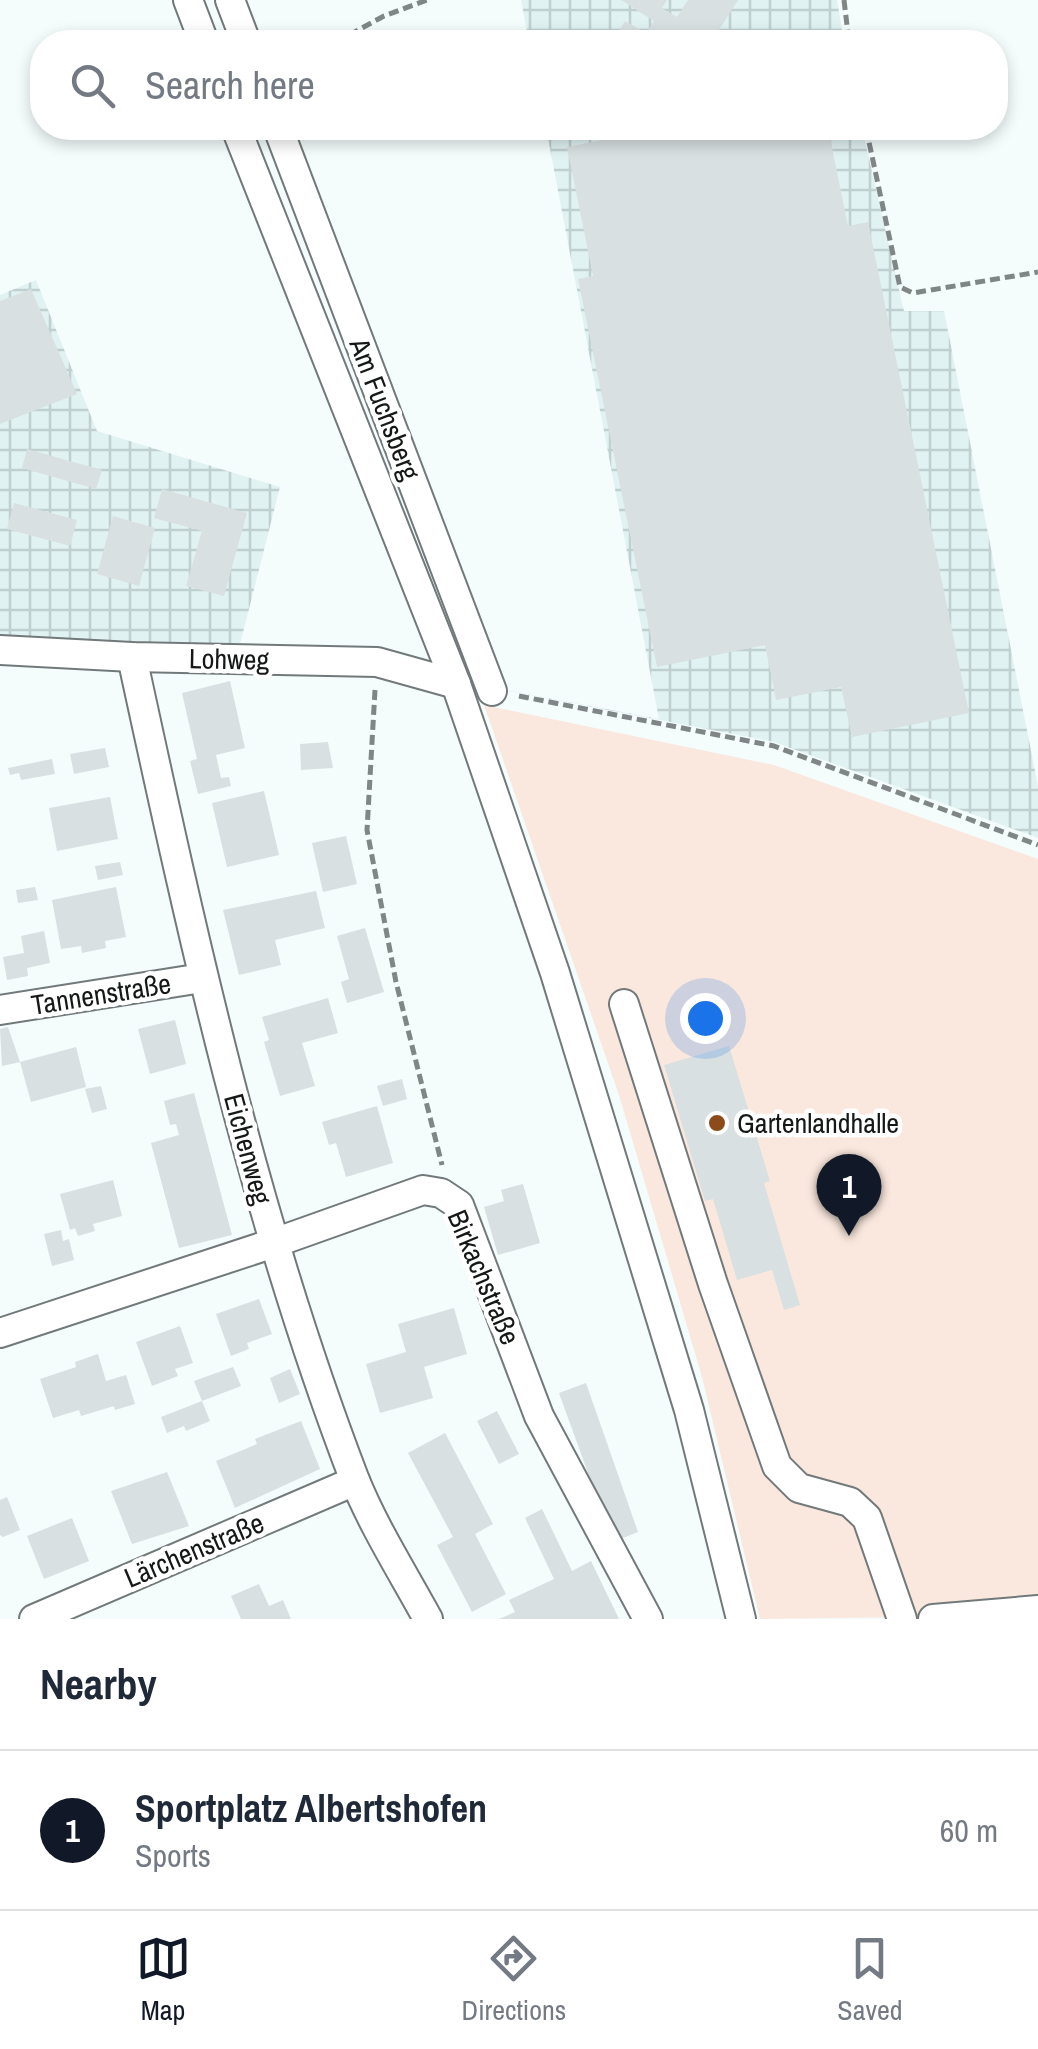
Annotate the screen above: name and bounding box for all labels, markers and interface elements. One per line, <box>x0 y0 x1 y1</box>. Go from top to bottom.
search box <box>30 30 1008 140</box>
icon: search <box>65 58 120 113</box>
text: Search here <box>145 60 315 111</box>
street label: Am Fuchsberg <box>340 332 430 486</box>
street label: Lohweg <box>188 639 270 679</box>
street label: Tannenstraße <box>28 964 174 1024</box>
your location <box>680 993 731 1044</box>
street label: Eichenweg <box>215 1089 281 1209</box>
place label: Gartenlandhalle <box>737 1104 899 1142</box>
marker: Gartenlandhalle <box>706 1112 728 1134</box>
pin: 1 <box>816 1154 882 1236</box>
street label: Birkachstraße <box>439 1204 529 1350</box>
street label: Lärchenstraße <box>118 1504 270 1596</box>
text: Nearby <box>40 1656 157 1712</box>
text: Sportplatz Albertshofen <box>135 1783 487 1834</box>
text: 1 <box>65 1809 80 1852</box>
text: 60 m <box>940 1809 998 1852</box>
text: Sports <box>135 1834 211 1877</box>
tab: Map <box>136 1931 191 2029</box>
tab: Directions <box>462 1931 566 2029</box>
tab: Saved <box>837 1931 902 2029</box>

